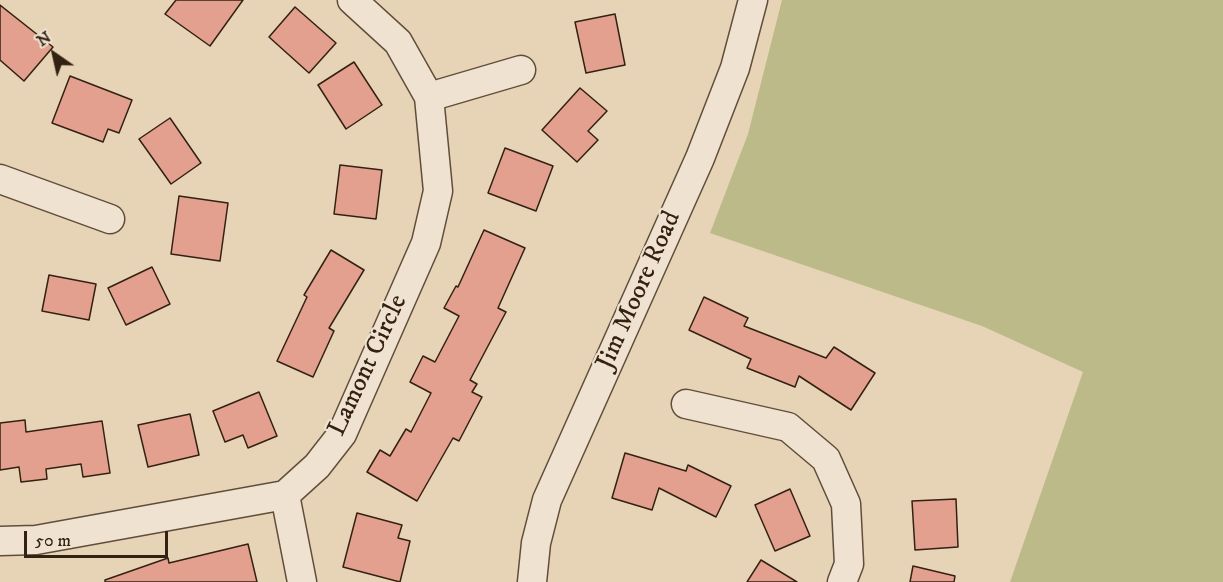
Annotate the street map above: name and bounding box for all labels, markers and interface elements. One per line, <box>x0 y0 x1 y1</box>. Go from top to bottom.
north arrow <box>24 24 84 84</box>
text: N <box>33 27 55 51</box>
street label: Jim Moore Road <box>591 207 689 375</box>
street label: Lamont Circle <box>323 290 415 442</box>
scale bar <box>27 519 171 557</box>
text: 50 m <box>35 530 71 552</box>

